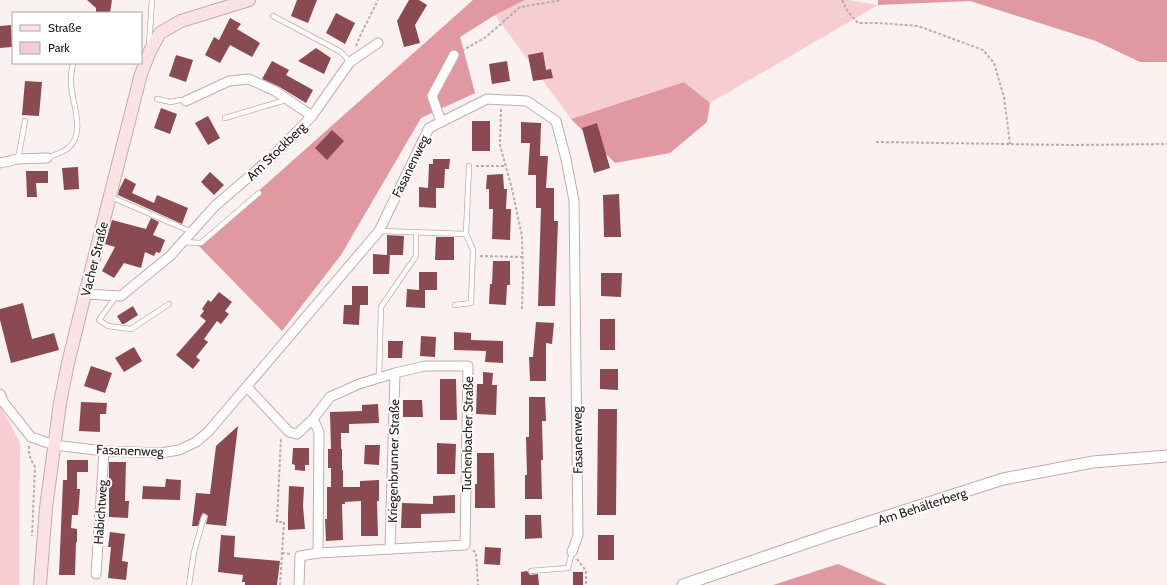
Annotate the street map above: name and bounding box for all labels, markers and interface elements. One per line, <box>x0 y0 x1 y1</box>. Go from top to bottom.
legend <box>12 12 142 64</box>
text: Straße <box>48 20 81 35</box>
text: Park <box>48 40 70 55</box>
street label: Am Stockberg <box>243 118 310 184</box>
street label: Fasanenweg <box>388 132 432 200</box>
street label: Vacher Straße <box>77 220 111 298</box>
street label: Tuchenbacher Straße <box>458 376 476 492</box>
street label: Kriegenbrunner Straße <box>384 399 402 523</box>
street label: Fasanenweg <box>568 406 586 474</box>
street label: Fasanenweg <box>96 441 165 459</box>
street label: Habichtweg <box>90 479 110 545</box>
street label: Am Behälterberg <box>876 484 969 528</box>

